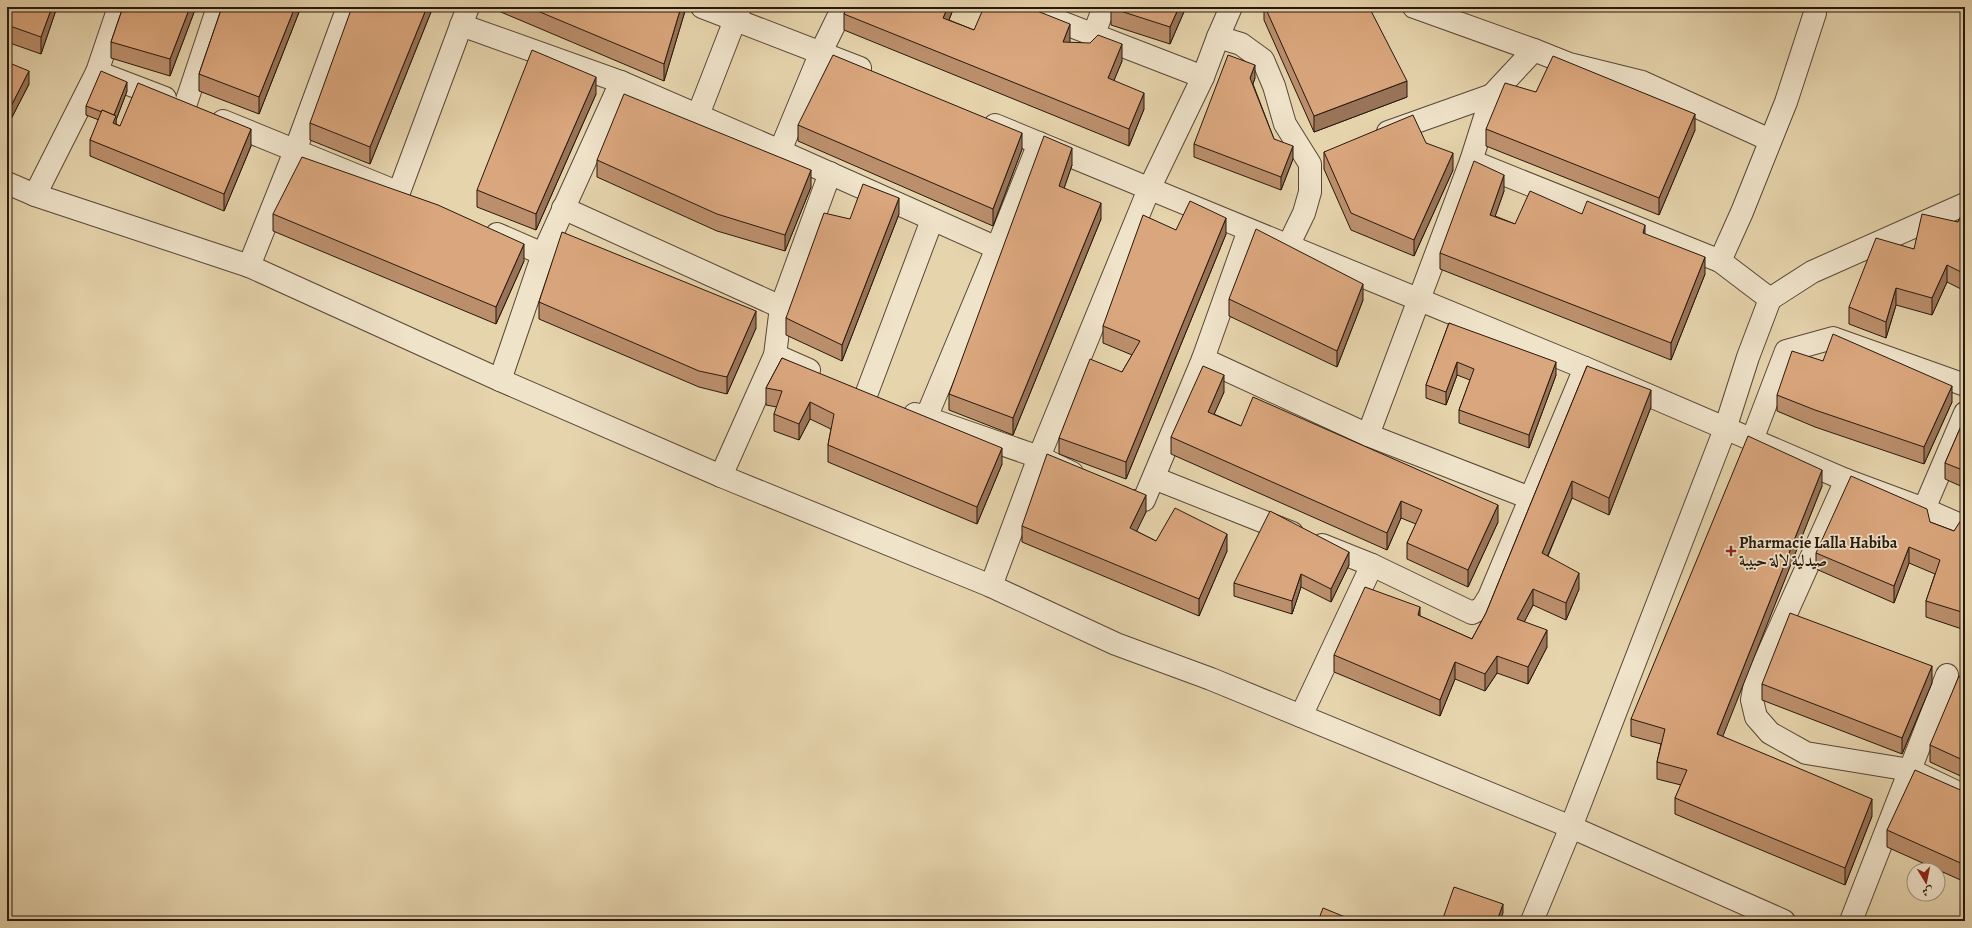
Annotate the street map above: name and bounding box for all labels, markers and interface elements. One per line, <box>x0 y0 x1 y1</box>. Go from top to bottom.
place label: Pharmacie Lalla Habiba صيدلية لالة حبيبة <box>1739 532 1898 572</box>
marker: Pharmacie Lalla Habiba صيدلية لالة حبيبة <box>1726 546 1736 556</box>
north arrow <box>1906 862 1946 902</box>
text: ش <box>1921 883 1934 900</box>

